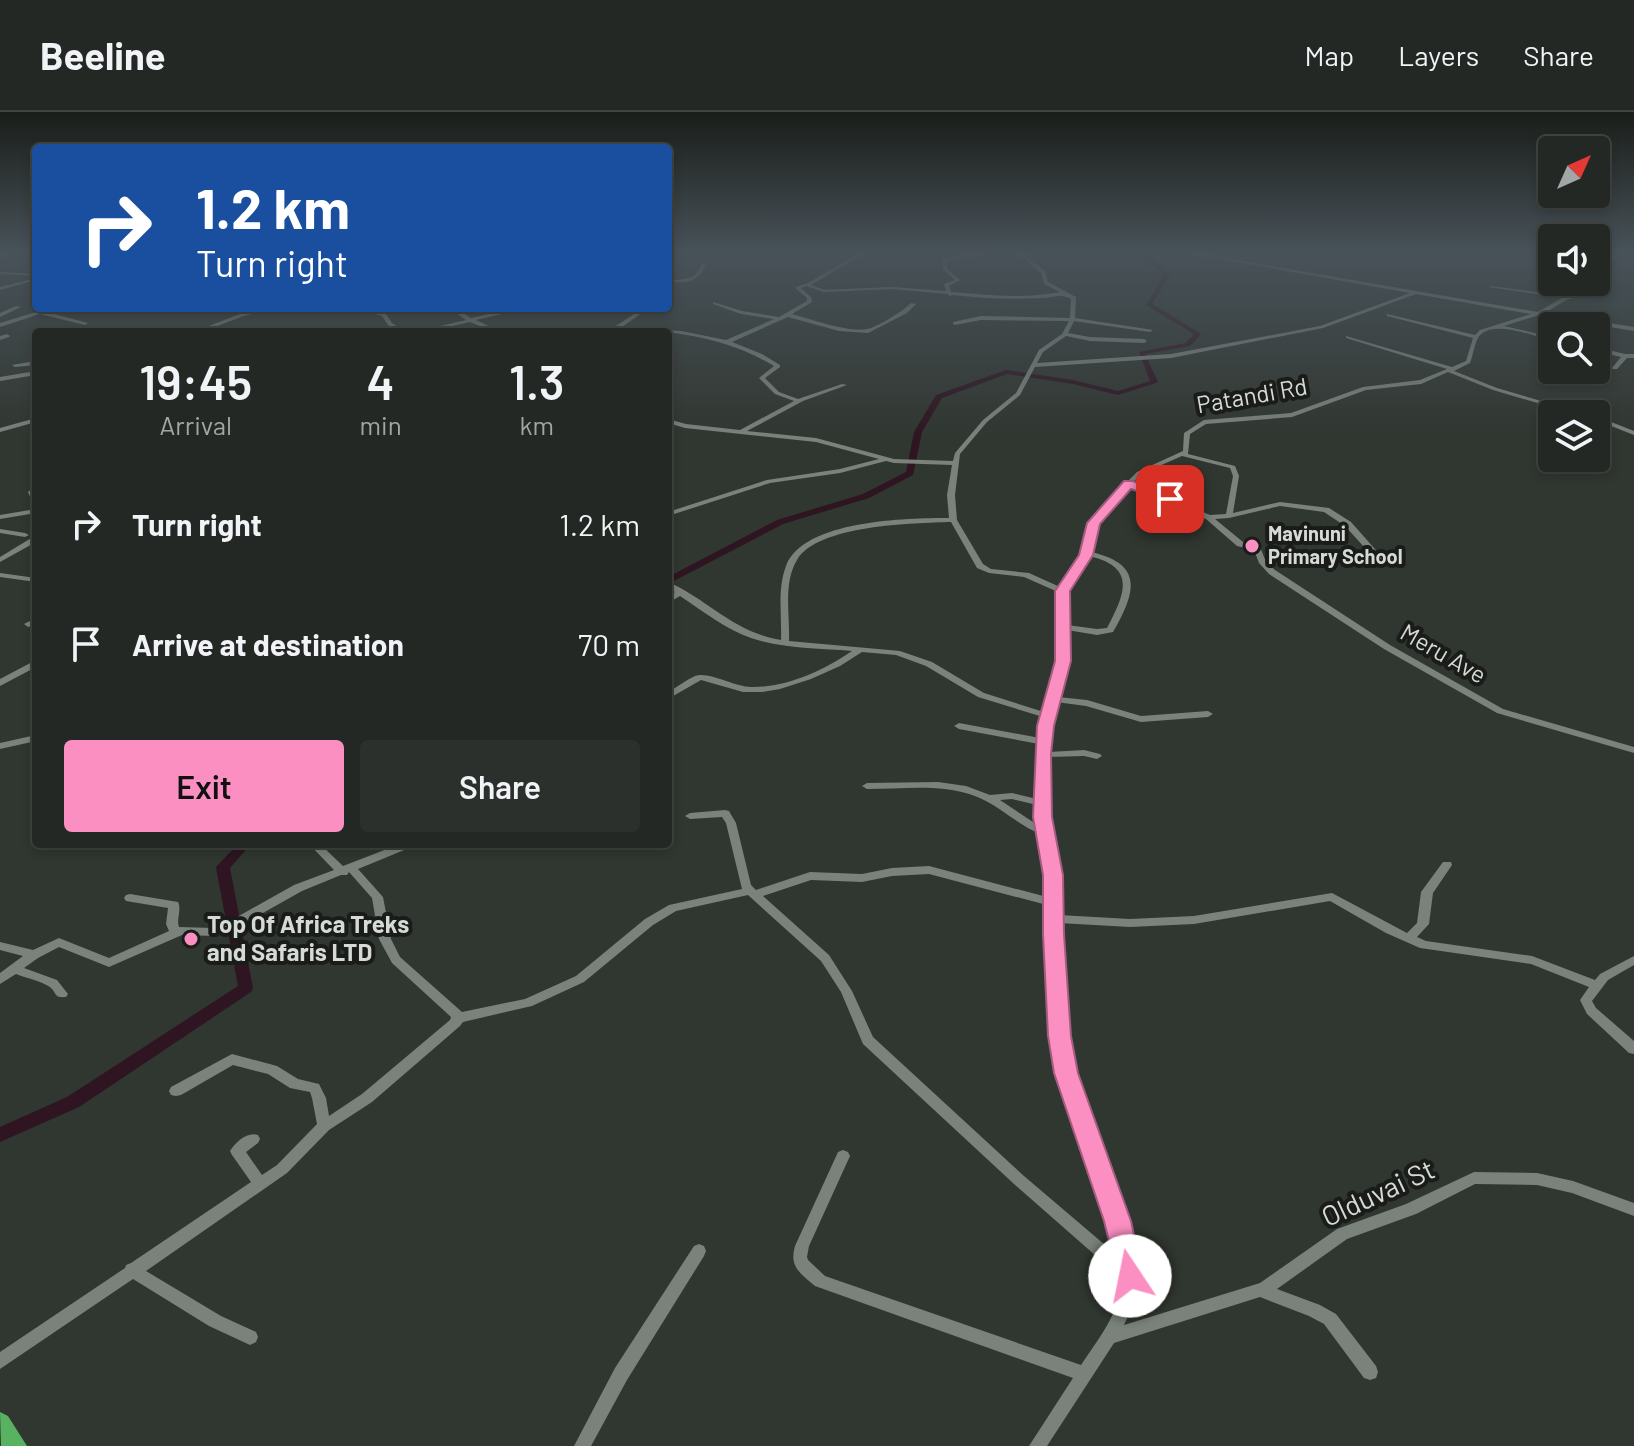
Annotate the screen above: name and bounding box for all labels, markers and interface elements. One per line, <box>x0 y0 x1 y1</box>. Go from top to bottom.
text: Beeline <box>40 32 165 78</box>
text: Map <box>1304 38 1354 72</box>
text: Layers <box>1398 38 1479 72</box>
text: Share <box>1523 38 1594 72</box>
north arrow <box>1538 136 1610 208</box>
map controls <box>1538 136 1610 472</box>
text: 1.2 km <box>196 173 350 240</box>
icon: right <box>64 176 168 280</box>
button: sound <box>1538 224 1610 296</box>
text: Turn right <box>196 241 348 284</box>
button: search <box>1538 312 1610 384</box>
text: 19:45 <box>139 352 252 410</box>
text: 4 <box>367 352 395 410</box>
text: 1.3 <box>509 352 565 410</box>
street label: Patandi Rd <box>1194 371 1309 419</box>
button: layers <box>1538 400 1610 472</box>
text: Arrival <box>159 409 232 440</box>
text: min <box>360 409 402 440</box>
text: km <box>520 409 554 440</box>
pin <box>1136 465 1204 533</box>
icon: arrive <box>1148 477 1192 521</box>
icon: right <box>64 502 108 546</box>
text: Turn right <box>132 506 262 542</box>
text: 1.2 km <box>559 506 640 542</box>
place label: Mavinuni Primary School <box>1268 521 1403 568</box>
marker: Mavinuni Primary School <box>1243 537 1261 555</box>
street label: Meru Ave <box>1396 617 1492 689</box>
icon: arrive <box>64 622 108 666</box>
text: Arrive at destination <box>132 626 404 662</box>
text: 70 m <box>578 626 640 662</box>
button: Exit <box>64 740 344 832</box>
button: Share <box>360 740 640 832</box>
place label: Top Of Africa Treks and Safaris LTD <box>207 909 409 966</box>
marker: Top Of Africa Treks and Safaris LTD <box>182 930 200 948</box>
street label: Olduvai St <box>1316 1151 1439 1233</box>
position arrow <box>1088 1234 1172 1318</box>

